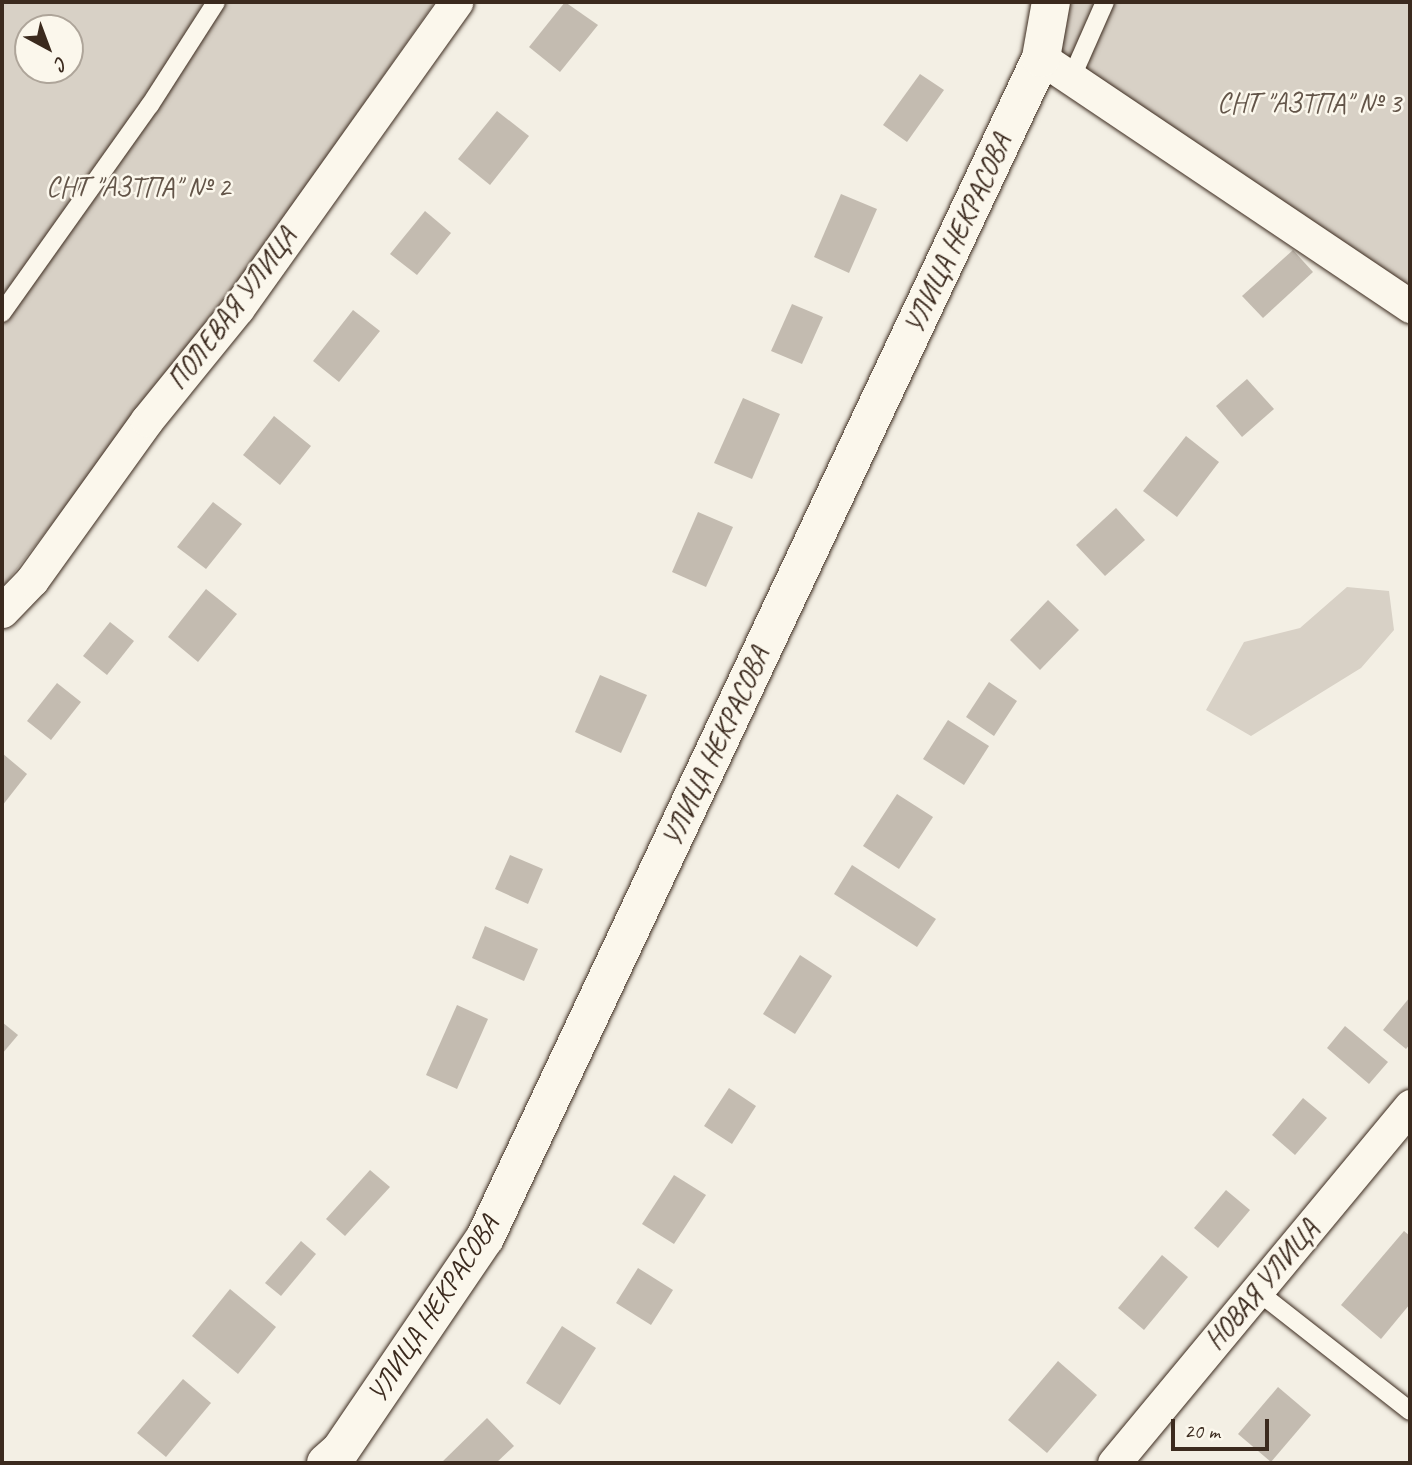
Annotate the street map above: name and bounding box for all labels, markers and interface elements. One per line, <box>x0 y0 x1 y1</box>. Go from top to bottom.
north arrow <box>14 14 84 84</box>
text: С <box>50 51 73 75</box>
park label: СНТ "АЗТПА" № 3 <box>1217 86 1401 120</box>
street label: УЛИЦА НЕКРАСОВА <box>897 130 1019 338</box>
park label: СНТ "АЗТПА" № 2 <box>46 170 230 204</box>
street label: ПОЛЕВАЯ УЛИЦА <box>161 222 303 396</box>
street label: УЛИЦА НЕКРАСОВА <box>655 643 777 851</box>
street label: УЛИЦА НЕКРАСОВА <box>361 1210 505 1408</box>
street label: НОВАЯ УЛИЦА <box>1198 1213 1326 1357</box>
scale bar <box>1174 1406 1272 1450</box>
text: 20 m <box>1184 1418 1220 1444</box>

